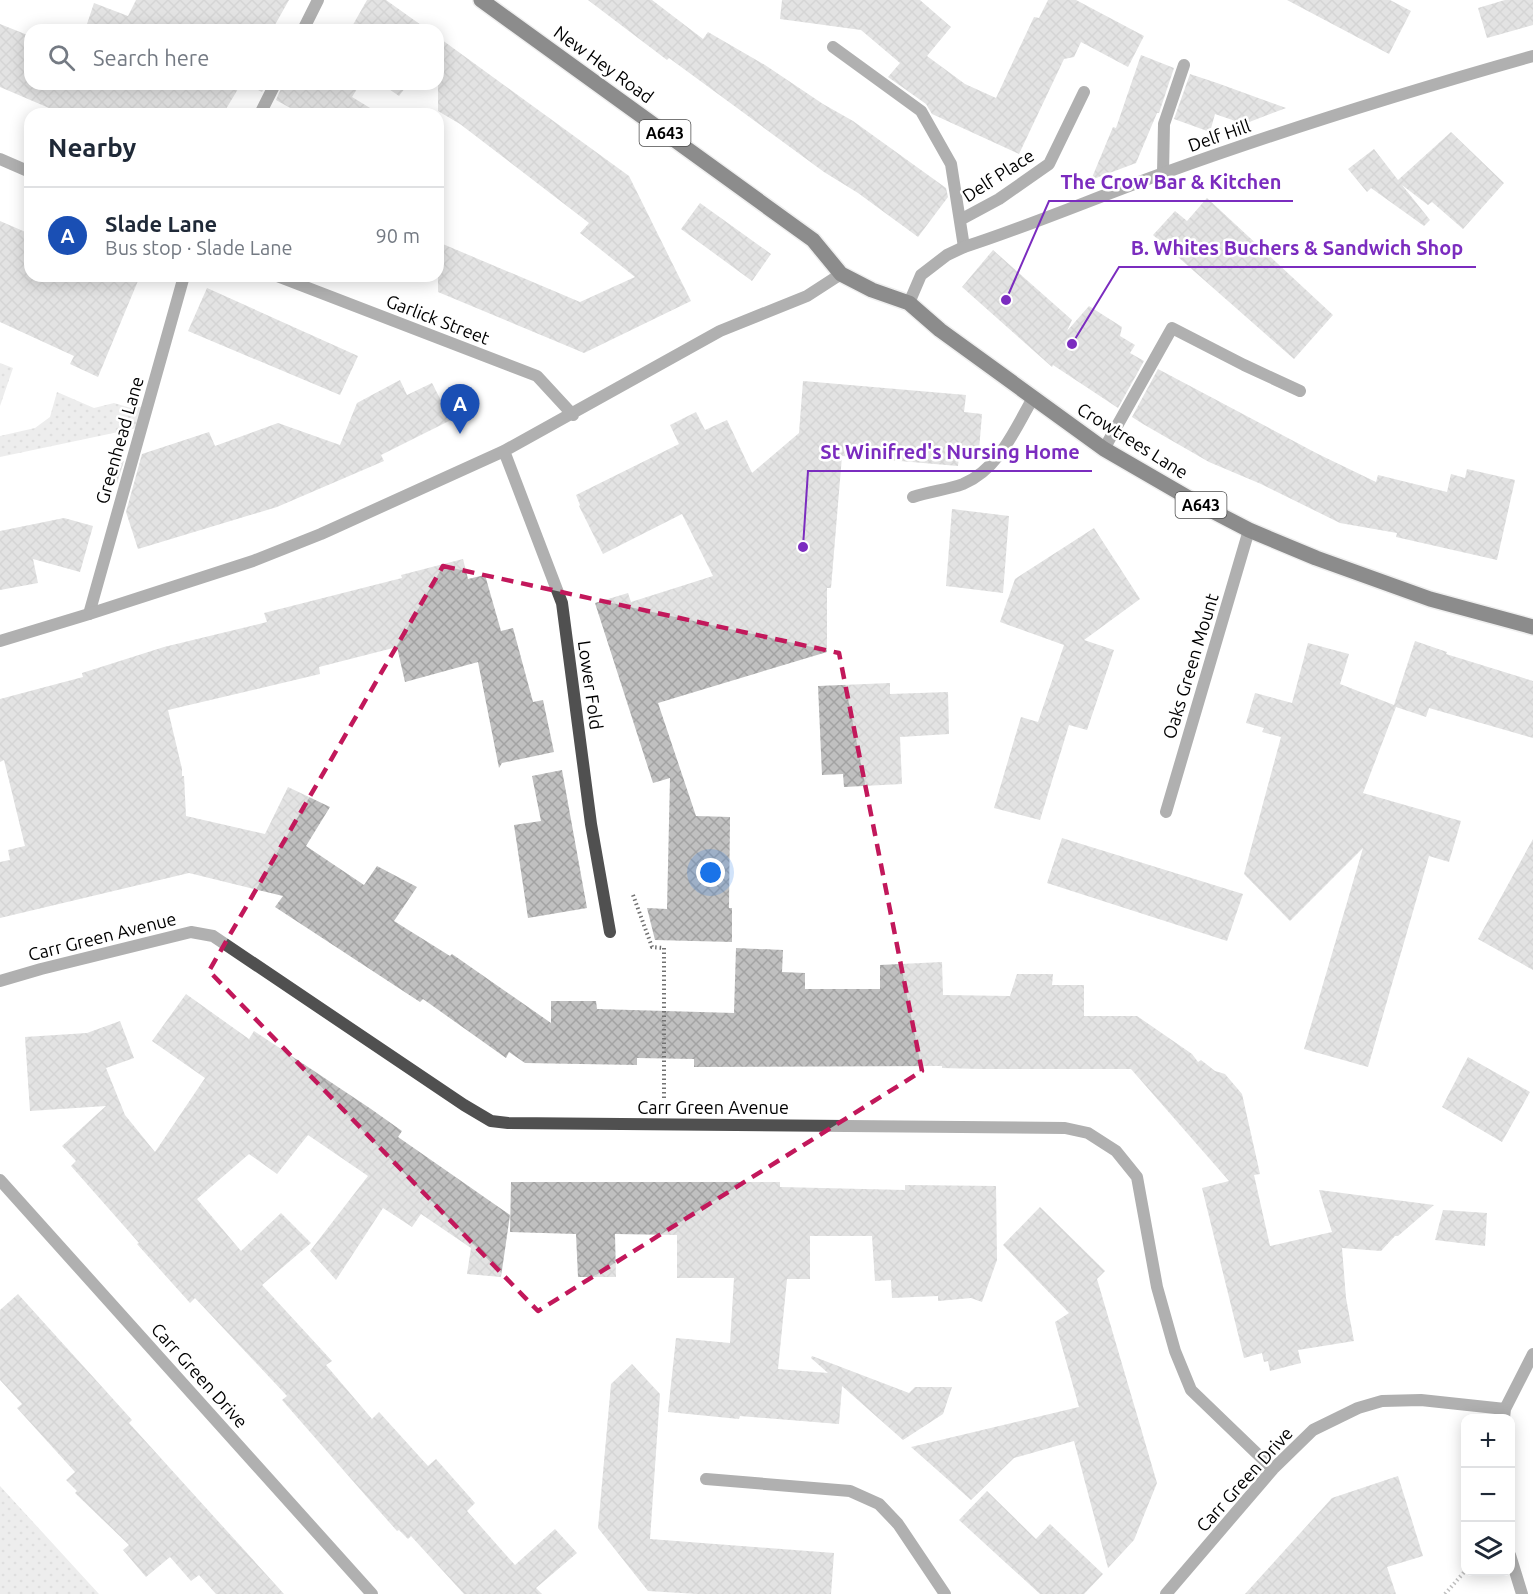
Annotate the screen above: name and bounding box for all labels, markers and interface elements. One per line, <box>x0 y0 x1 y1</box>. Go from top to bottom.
street label: New Hey Road <box>551 21 657 107</box>
search box <box>24 24 444 90</box>
icon: search <box>45 41 78 74</box>
text: Search here <box>93 45 209 70</box>
street label: Delf Hill <box>1185 115 1253 155</box>
road number: A643 <box>640 120 690 146</box>
text: Nearby <box>48 133 136 162</box>
street label: Delf Place <box>958 144 1038 206</box>
callout: The Crow Bar & Kitchen <box>1049 163 1293 201</box>
text: The Crow Bar & Kitchen <box>1061 170 1281 193</box>
text: Slade Lane <box>105 211 217 236</box>
text: A <box>60 224 75 247</box>
text: 90 m <box>376 224 420 247</box>
callout: B. Whites Buchers & Sandwich Shop <box>1119 229 1476 267</box>
text: Bus stop · Slade Lane <box>105 236 293 259</box>
text: B. Whites Buchers & Sandwich Shop <box>1131 236 1463 259</box>
street label: Garlick Street <box>384 290 492 348</box>
street label: Greenhead Lane <box>91 374 147 506</box>
pin: A <box>440 384 480 434</box>
street label: Crowtrees Lane <box>1074 398 1192 482</box>
callout: St Winifred's Nursing Home <box>808 433 1092 471</box>
text: St Winifred's Nursing Home <box>820 440 1080 463</box>
road number: A643 <box>1176 492 1226 518</box>
street label: Oaks Green Mount <box>1158 591 1222 741</box>
street label: Lower Fold <box>575 639 607 731</box>
your location <box>696 858 725 887</box>
street label: Carr Green Avenue <box>26 908 178 964</box>
street label: Carr Green Avenue <box>637 1097 789 1117</box>
street label: Carr Green Drive <box>148 1319 252 1431</box>
map controls <box>1461 1414 1515 1576</box>
button: + <box>1461 1414 1515 1468</box>
street label: Carr Green Drive <box>1192 1423 1296 1535</box>
button: − <box>1461 1468 1515 1522</box>
button: layers <box>1461 1522 1515 1576</box>

